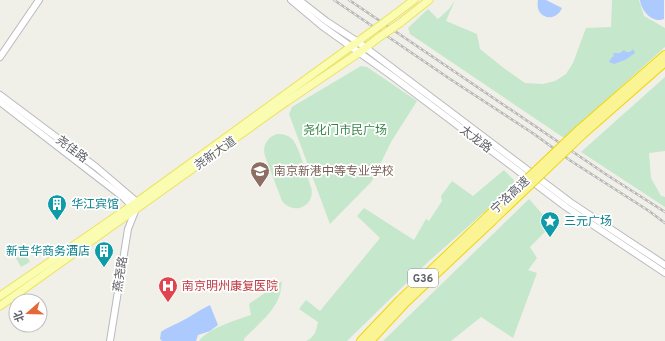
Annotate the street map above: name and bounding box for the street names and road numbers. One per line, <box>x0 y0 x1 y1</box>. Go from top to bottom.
street label: 太龙路 <box>456 123 495 157</box>
street label: 尧佳路 <box>52 133 91 167</box>
street label: 尧新大道 <box>191 133 240 174</box>
street label: 宁洛高速 <box>488 174 534 218</box>
street label: 燕尧路 <box>110 255 132 293</box>
road number: G36 <box>408 269 438 287</box>

